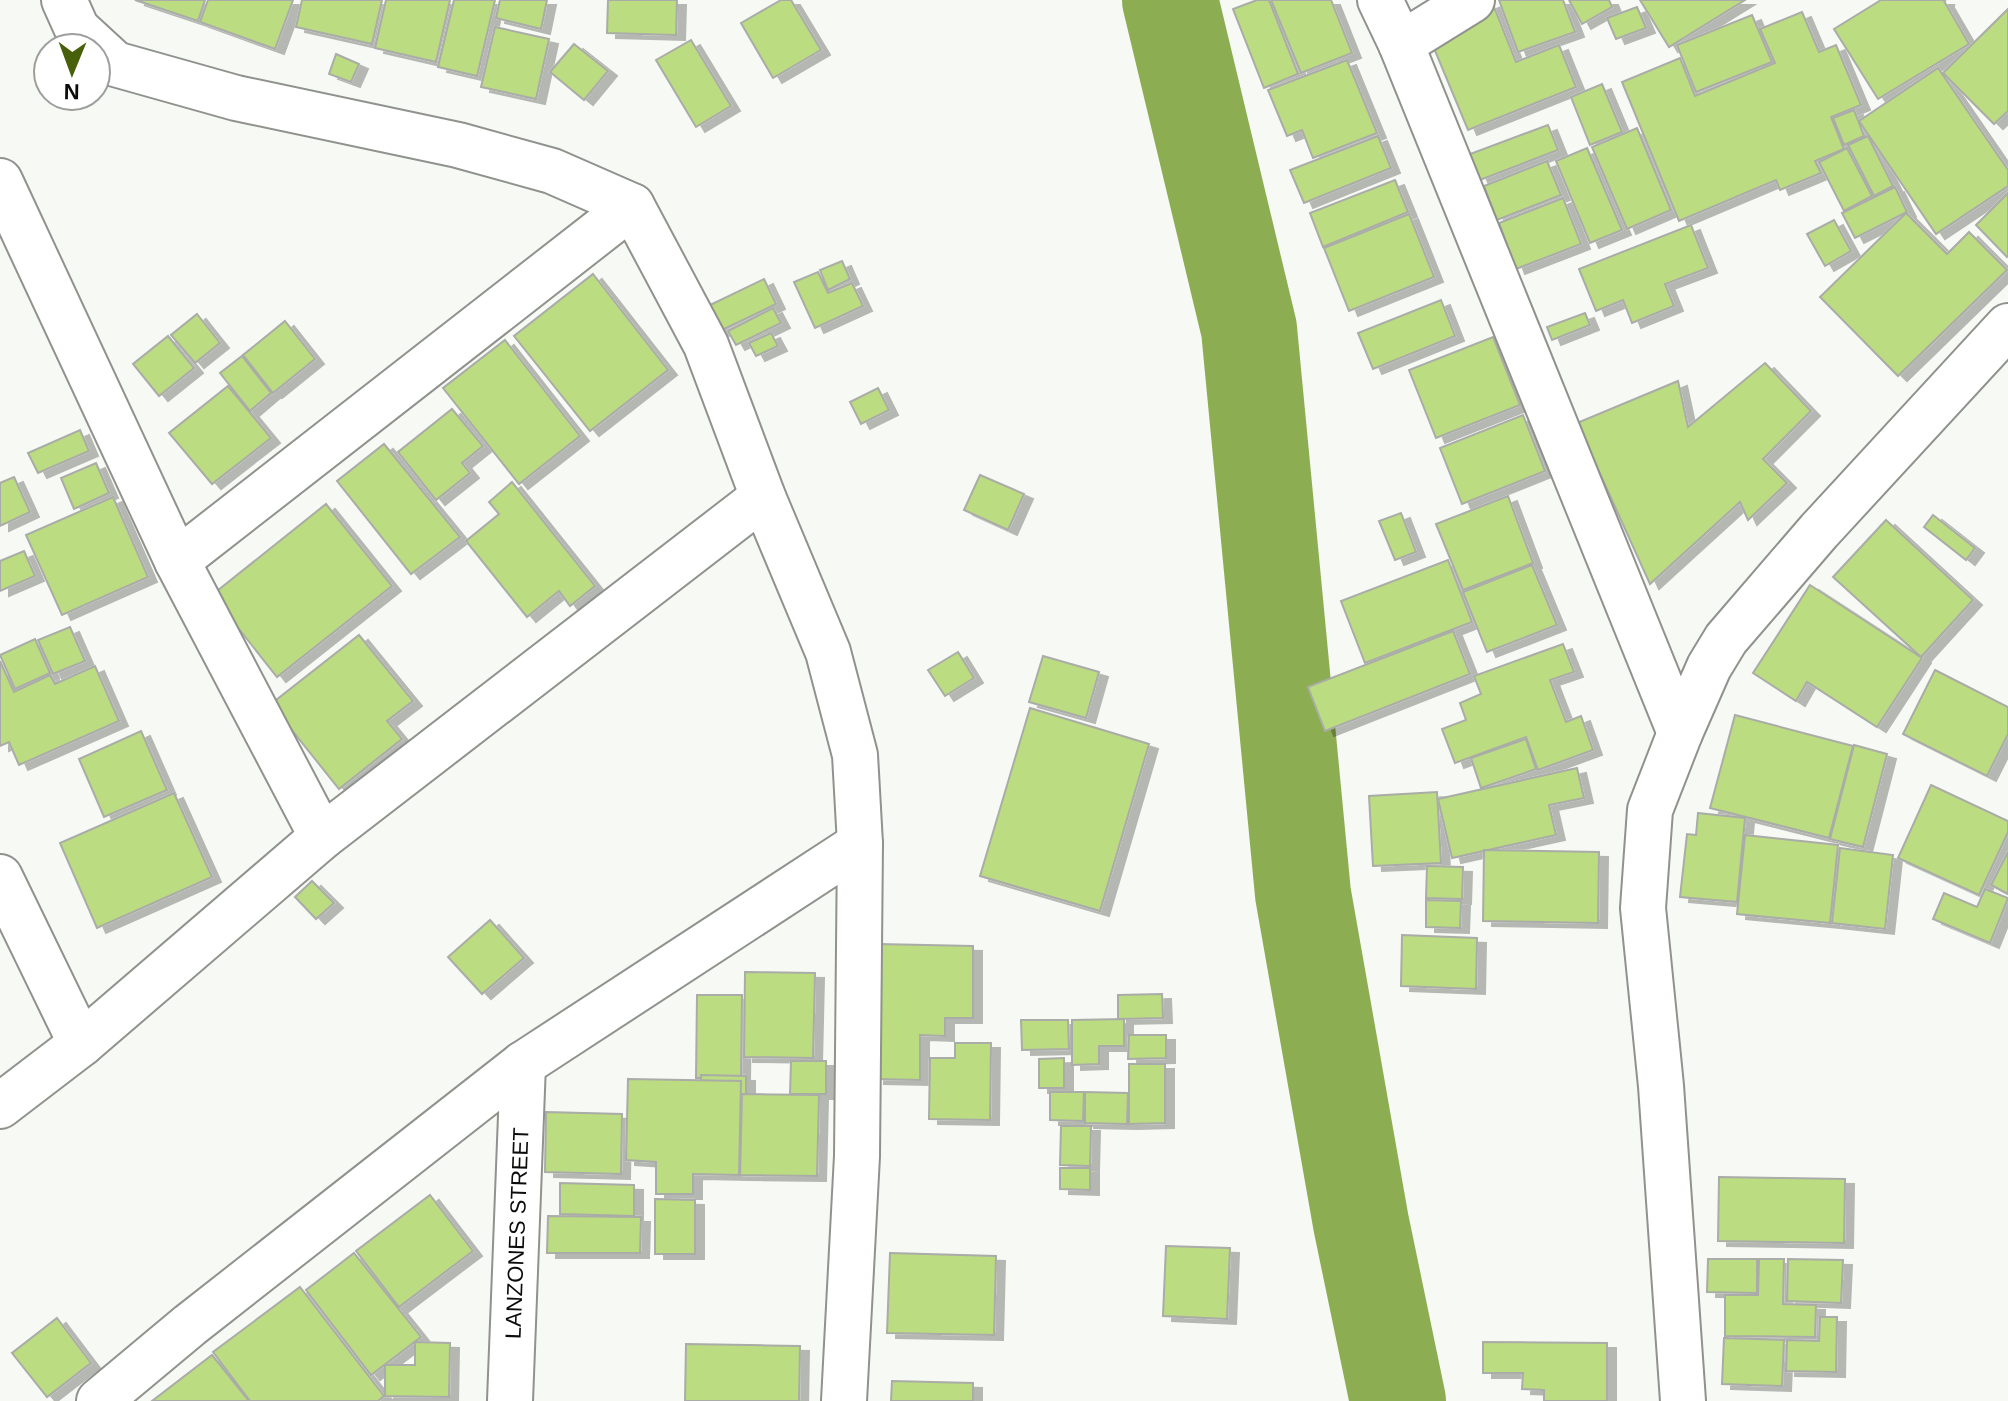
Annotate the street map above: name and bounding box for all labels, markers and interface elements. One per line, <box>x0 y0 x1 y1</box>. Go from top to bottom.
north arrow <box>32 32 112 112</box>
text: N <box>63 79 80 104</box>
street label: LANZONES STREET <box>500 1127 534 1339</box>

